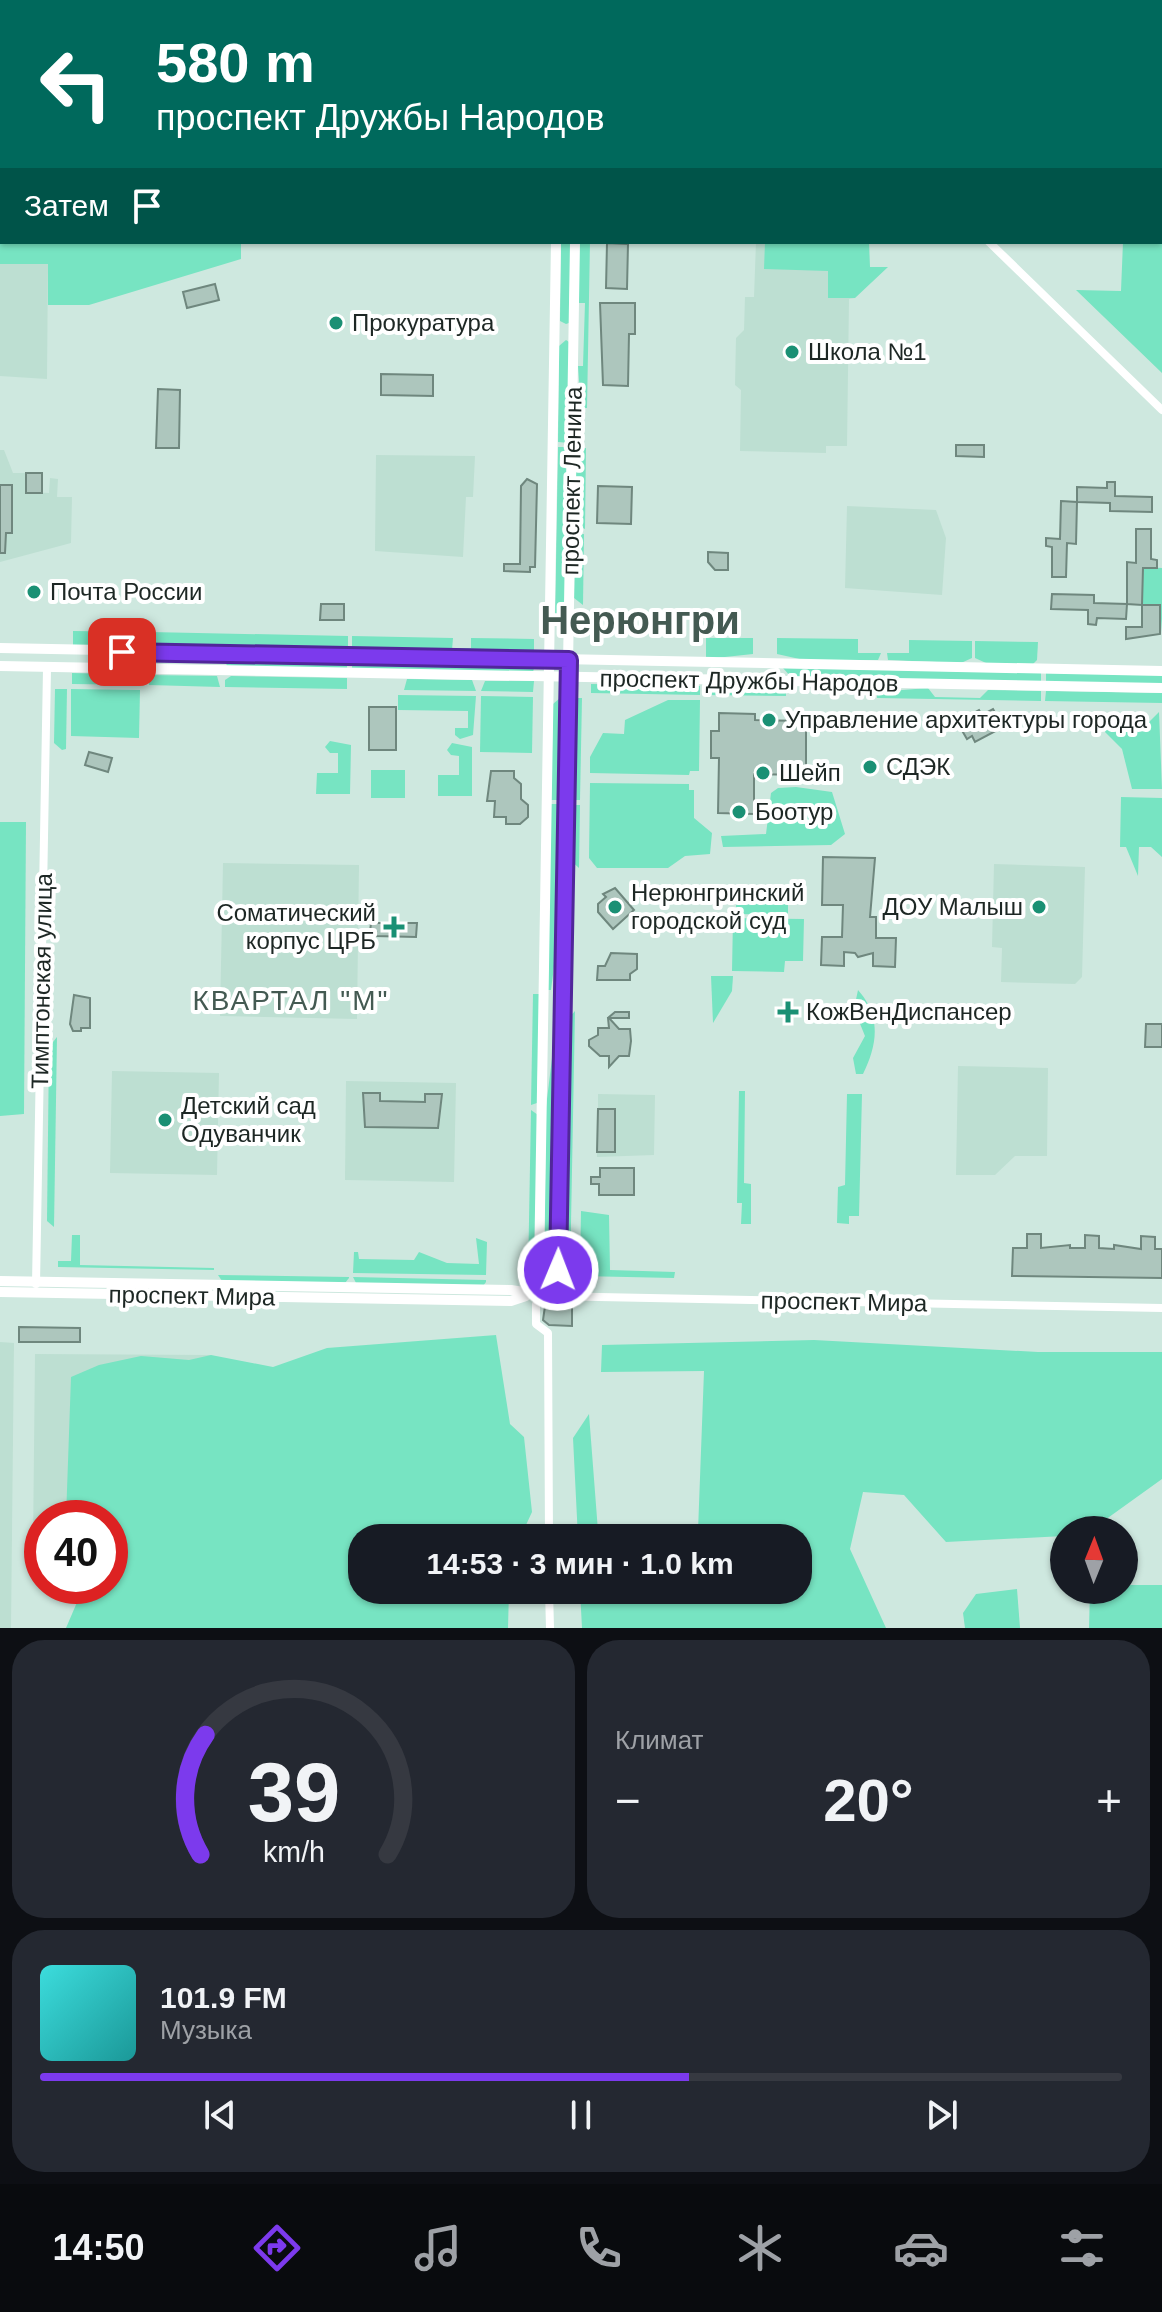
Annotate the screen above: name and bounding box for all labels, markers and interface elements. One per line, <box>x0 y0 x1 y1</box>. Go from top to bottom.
text: 580 m <box>156 31 315 94</box>
icon: left <box>24 32 128 136</box>
text: проспект Дружбы Народов <box>156 97 605 138</box>
icon: arrive <box>125 184 169 228</box>
text: Затем <box>24 189 109 222</box>
place label: Прокуратура <box>352 309 495 336</box>
marker: Прокуратура <box>327 314 345 332</box>
place label: Школа №1 <box>808 338 927 365</box>
marker: Школа №1 <box>783 343 801 361</box>
street label: проспект Ленина <box>556 386 587 576</box>
place label: Почта России <box>50 578 202 605</box>
marker: Почта России <box>25 583 43 601</box>
district label: Нерюнгри <box>540 598 740 642</box>
pin <box>88 618 156 686</box>
icon: arrive <box>100 630 144 674</box>
street label: проспект Дружбы Народов <box>599 664 899 697</box>
place label: Управление архитектуры города <box>785 706 1148 733</box>
marker: Управление архитектуры города <box>760 711 778 729</box>
place label: СДЭК <box>886 753 950 780</box>
marker: СДЭК <box>861 758 879 776</box>
place label: Шейп <box>779 759 841 786</box>
marker: Шейп <box>754 764 772 782</box>
place label: Боотур <box>755 798 833 825</box>
marker: Боотур <box>730 803 748 821</box>
street label: Тимптонская улица <box>26 872 57 1089</box>
place label: Нерюнгринский городской суд <box>631 879 804 934</box>
place label: ДОУ Малыш <box>883 893 1023 920</box>
marker: Нерюнгринский городской суд <box>606 898 624 916</box>
marker: ДОУ Малыш <box>1030 898 1048 916</box>
place label: Соматический корпус ЦРБ <box>216 899 376 954</box>
marker: Соматический корпус ЦРБ <box>383 916 405 938</box>
district label: КВАРТАЛ "М" <box>193 985 389 1016</box>
place label: КожВенДиспансер <box>806 998 1012 1025</box>
marker: КожВенДиспансер <box>777 1001 799 1023</box>
place label: Детский сад Одуванчик <box>181 1092 316 1147</box>
marker: Детский сад Одуванчик <box>156 1111 174 1129</box>
position arrow <box>516 1228 600 1312</box>
street label: проспект Мира <box>109 1281 276 1310</box>
street label: проспект Мира <box>761 1287 928 1316</box>
speed limit sign: 40 <box>24 1500 128 1604</box>
north arrow <box>1050 1516 1138 1604</box>
map controls <box>1050 1516 1138 1604</box>
text: 14:53 · 3 мин · 1.0 km <box>426 1547 734 1580</box>
text: Климат <box>615 1725 704 1755</box>
text: 39 <box>247 1746 340 1839</box>
text: 20° <box>823 1767 914 1834</box>
text: − <box>615 1776 641 1825</box>
text: + <box>1096 1776 1122 1825</box>
text: km/h <box>263 1836 324 1868</box>
text: 101.9 FM <box>160 1981 287 2014</box>
text: Музыка <box>160 2015 252 2045</box>
icon: previous <box>198 2093 242 2137</box>
icon: pause <box>559 2093 603 2137</box>
icon: next <box>920 2093 964 2137</box>
icon: directions <box>249 2220 305 2276</box>
icon: music <box>410 2220 466 2276</box>
icon: phone <box>571 2220 627 2276</box>
icon: climate <box>732 2220 788 2276</box>
icon: car <box>893 2220 949 2276</box>
icon: filters <box>1054 2220 1110 2276</box>
text: 14:50 <box>52 2227 145 2268</box>

